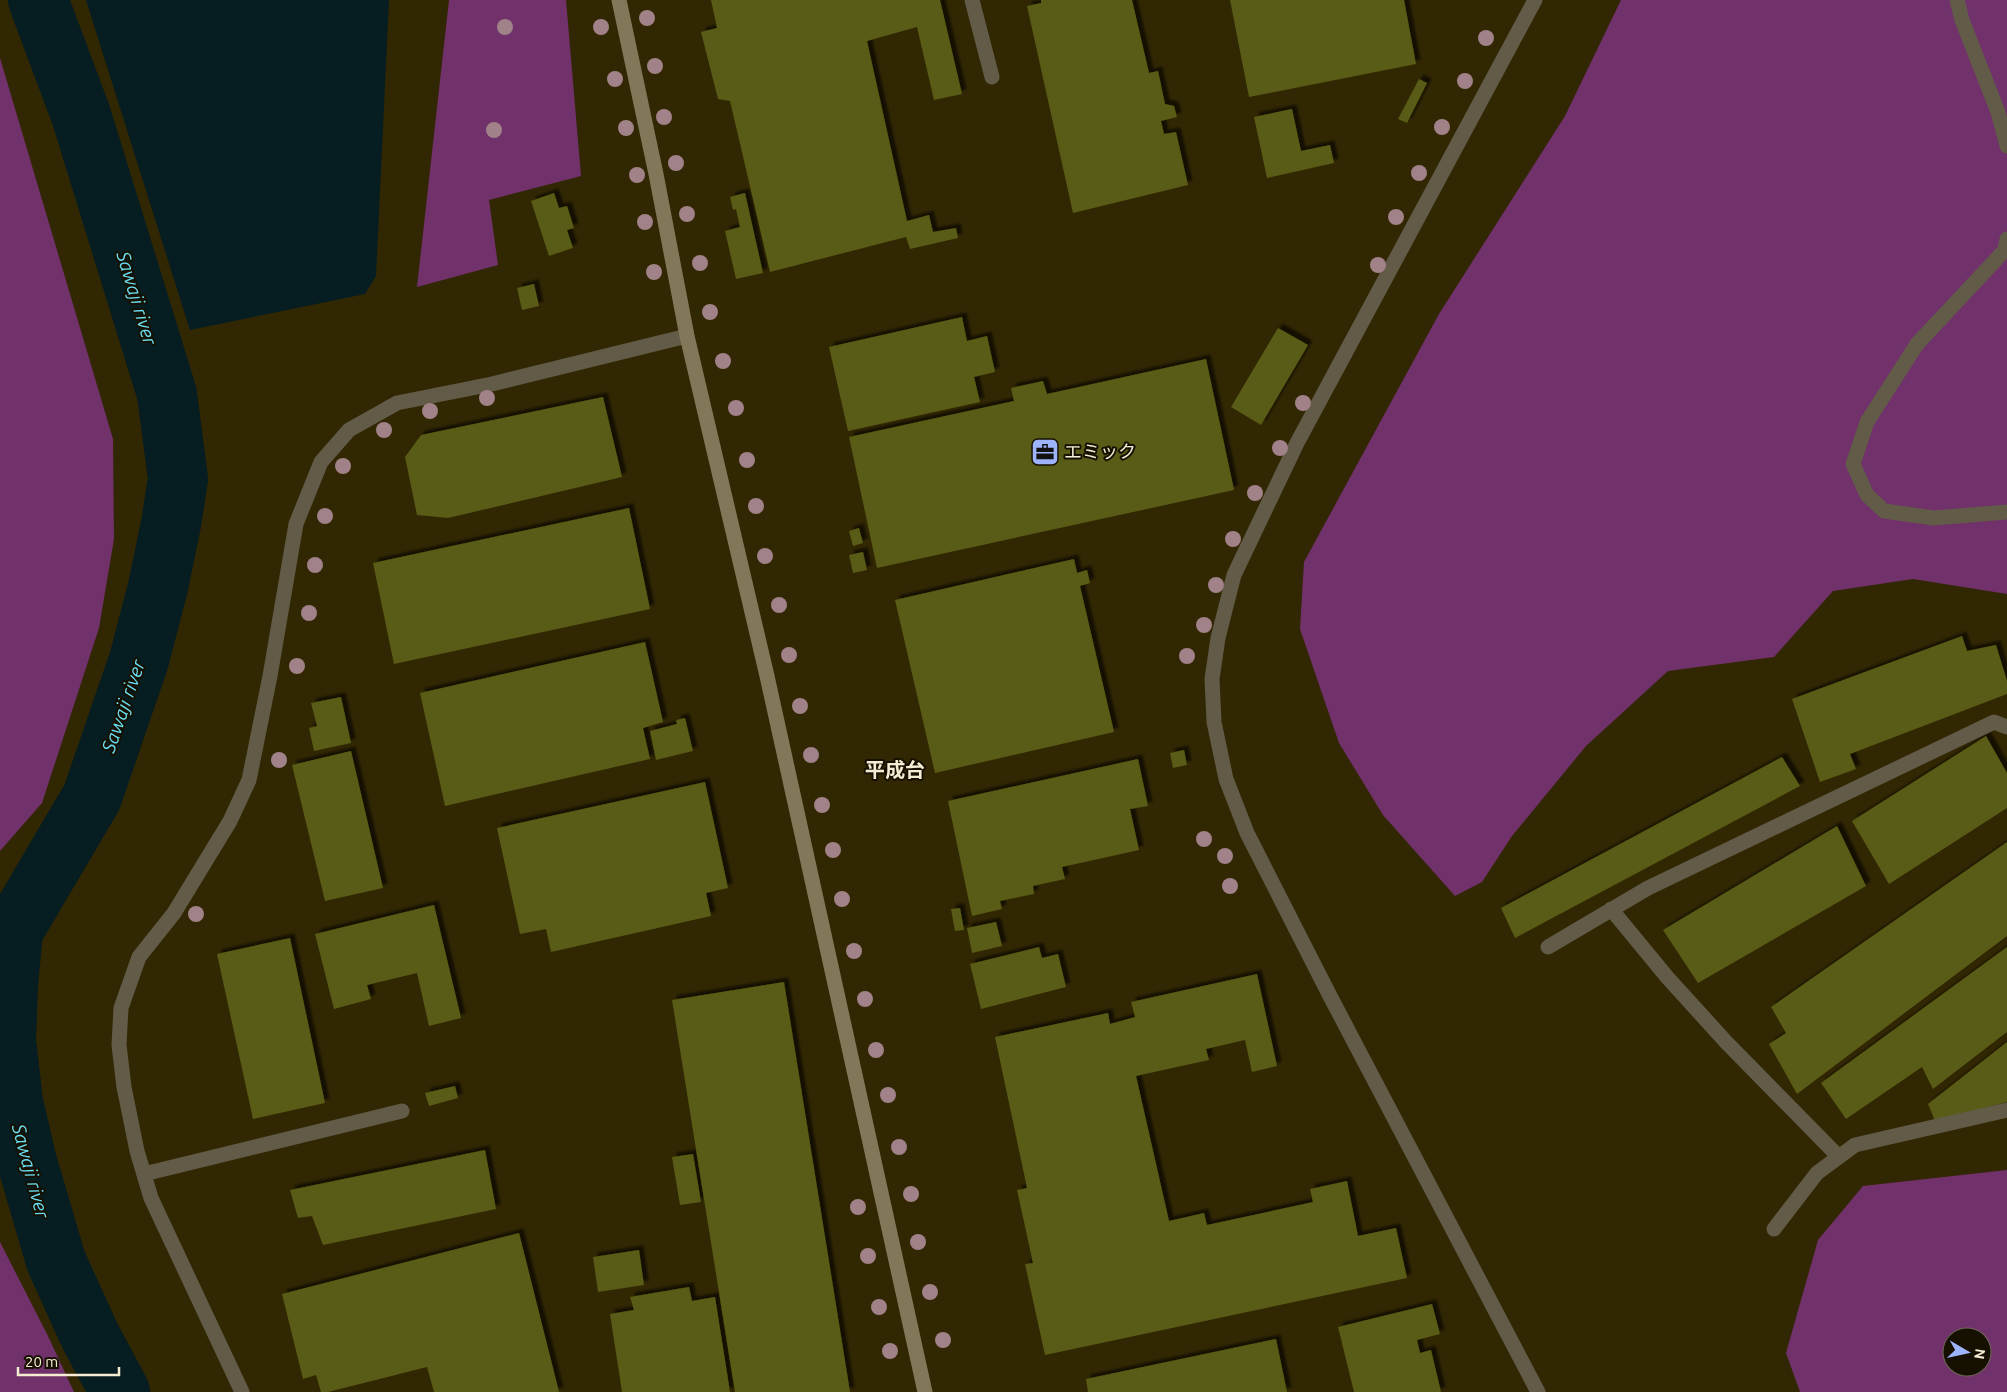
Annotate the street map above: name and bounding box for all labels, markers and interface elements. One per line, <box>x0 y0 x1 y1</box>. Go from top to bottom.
water label: Sawaji river <box>112 248 162 348</box>
office icon: エミック <box>1030 437 1060 467</box>
place label: エミック <box>1064 441 1136 461</box>
water label: Sawaji river <box>97 656 149 756</box>
district label: 平成台 <box>865 758 925 781</box>
water label: Sawaji river <box>8 1120 54 1221</box>
north arrow <box>1942 1327 1992 1377</box>
scale bar <box>18 1344 119 1376</box>
text: N <box>1971 1348 1989 1360</box>
text: 20 m <box>25 1353 58 1370</box>

